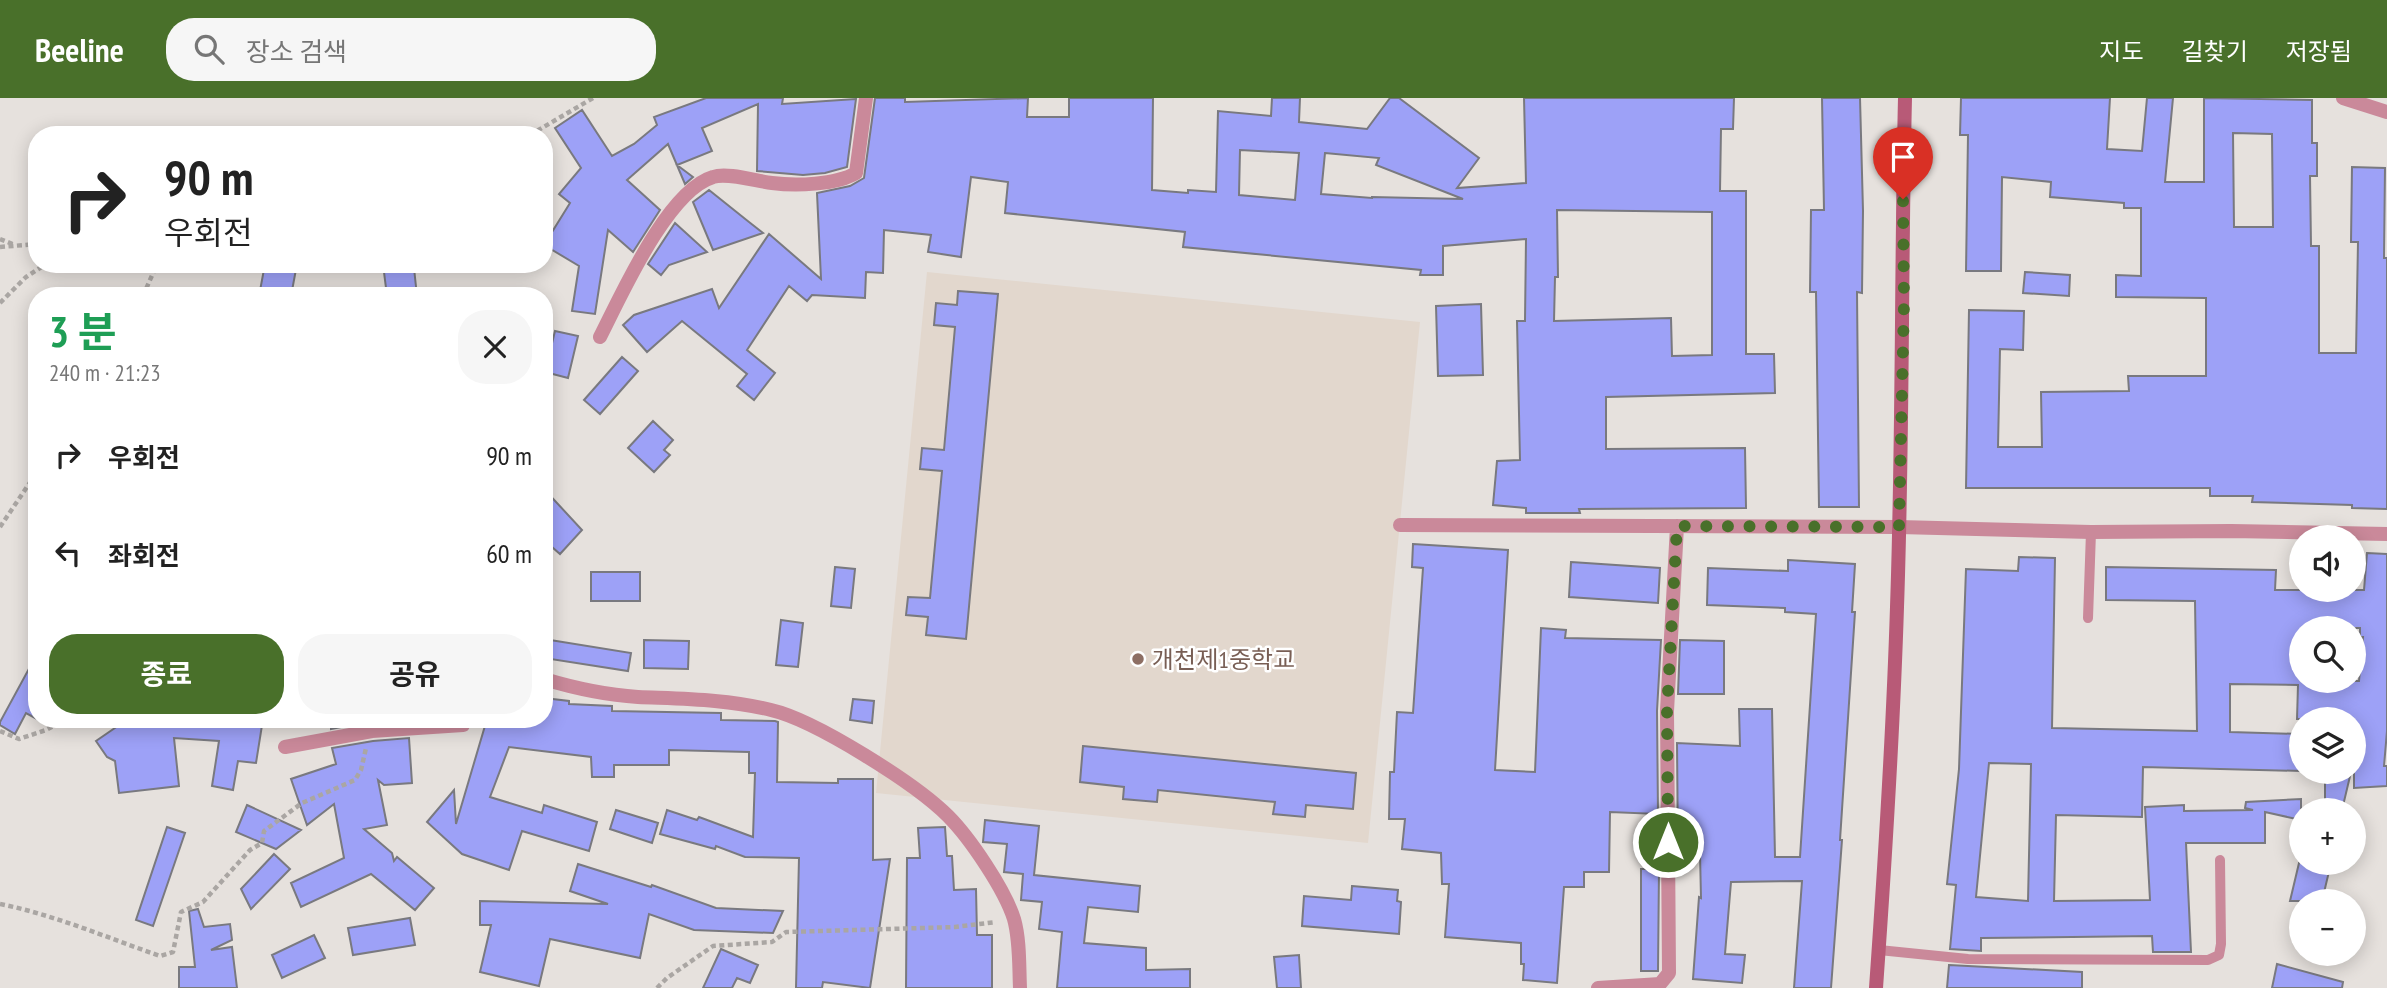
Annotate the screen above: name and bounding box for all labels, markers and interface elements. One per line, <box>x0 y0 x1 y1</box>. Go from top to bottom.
search box <box>166 18 656 81</box>
text: Beeline <box>35 28 124 71</box>
icon: search <box>190 30 228 68</box>
text: 장소 검색 <box>246 35 347 68</box>
text: 지도 <box>2099 36 2144 67</box>
text: 길찾기 <box>2182 36 2248 67</box>
text: 저장됨 <box>2286 36 2352 67</box>
pin <box>1873 127 1933 199</box>
icon: arrive <box>1884 138 1922 176</box>
text: 90 m <box>164 145 253 209</box>
icon: right <box>49 154 140 245</box>
text: 우회전 <box>164 211 252 253</box>
text: 3 분 <box>49 304 116 359</box>
button: close <box>458 310 532 384</box>
text: 240 m · 21:23 <box>49 358 161 387</box>
icon: right <box>49 436 87 474</box>
text: 90 m <box>486 439 532 472</box>
text: 우회전 <box>108 441 180 474</box>
map controls <box>2289 525 2366 966</box>
button: sound <box>2289 525 2366 602</box>
icon: left <box>49 534 87 572</box>
text: 60 m <box>486 537 532 570</box>
text: 좌회전 <box>108 539 180 572</box>
button: search <box>2289 616 2366 693</box>
button: 종료 <box>49 634 284 714</box>
button: 공유 <box>298 634 532 714</box>
place label: 개천제1중학교 <box>1152 644 1295 675</box>
marker: 개천제1중학교 <box>1130 651 1146 667</box>
button: layers <box>2289 707 2366 784</box>
button: + <box>2289 798 2366 875</box>
position arrow <box>1631 805 1705 879</box>
button: − <box>2289 889 2366 966</box>

